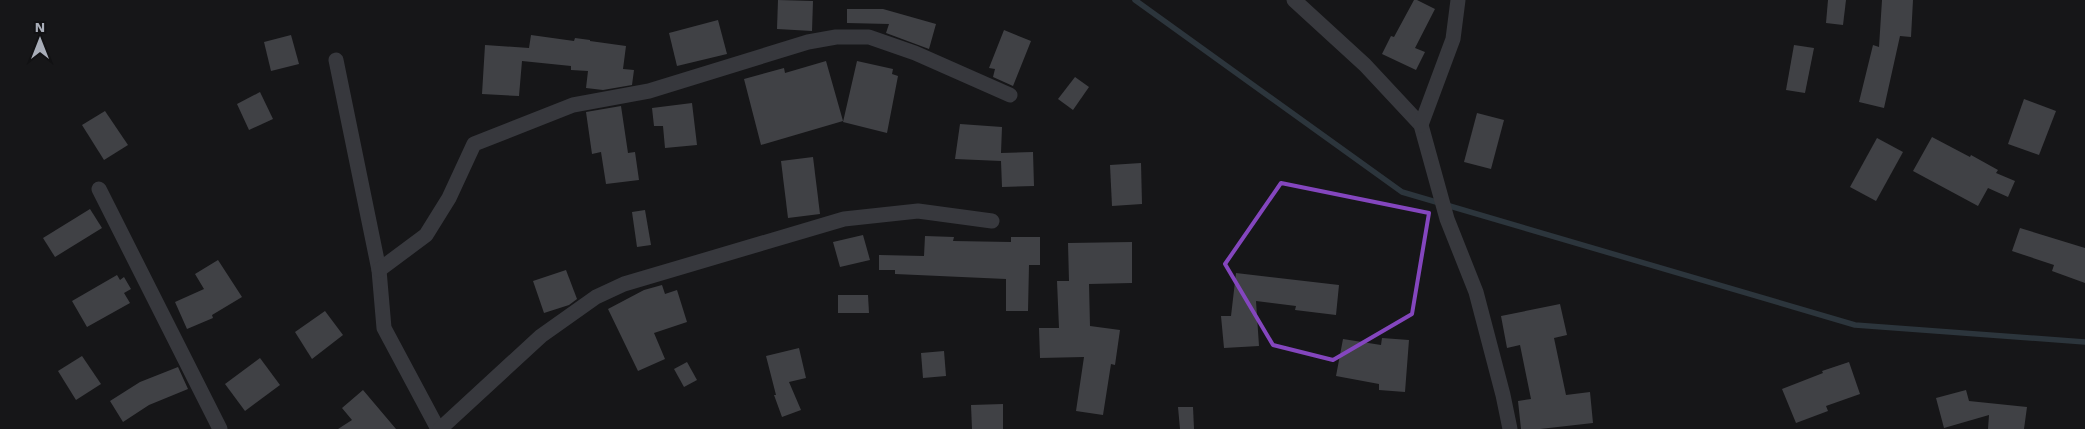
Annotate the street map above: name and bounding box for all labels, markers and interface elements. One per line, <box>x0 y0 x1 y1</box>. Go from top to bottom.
north arrow <box>15 15 65 65</box>
text: N <box>35 19 45 35</box>

